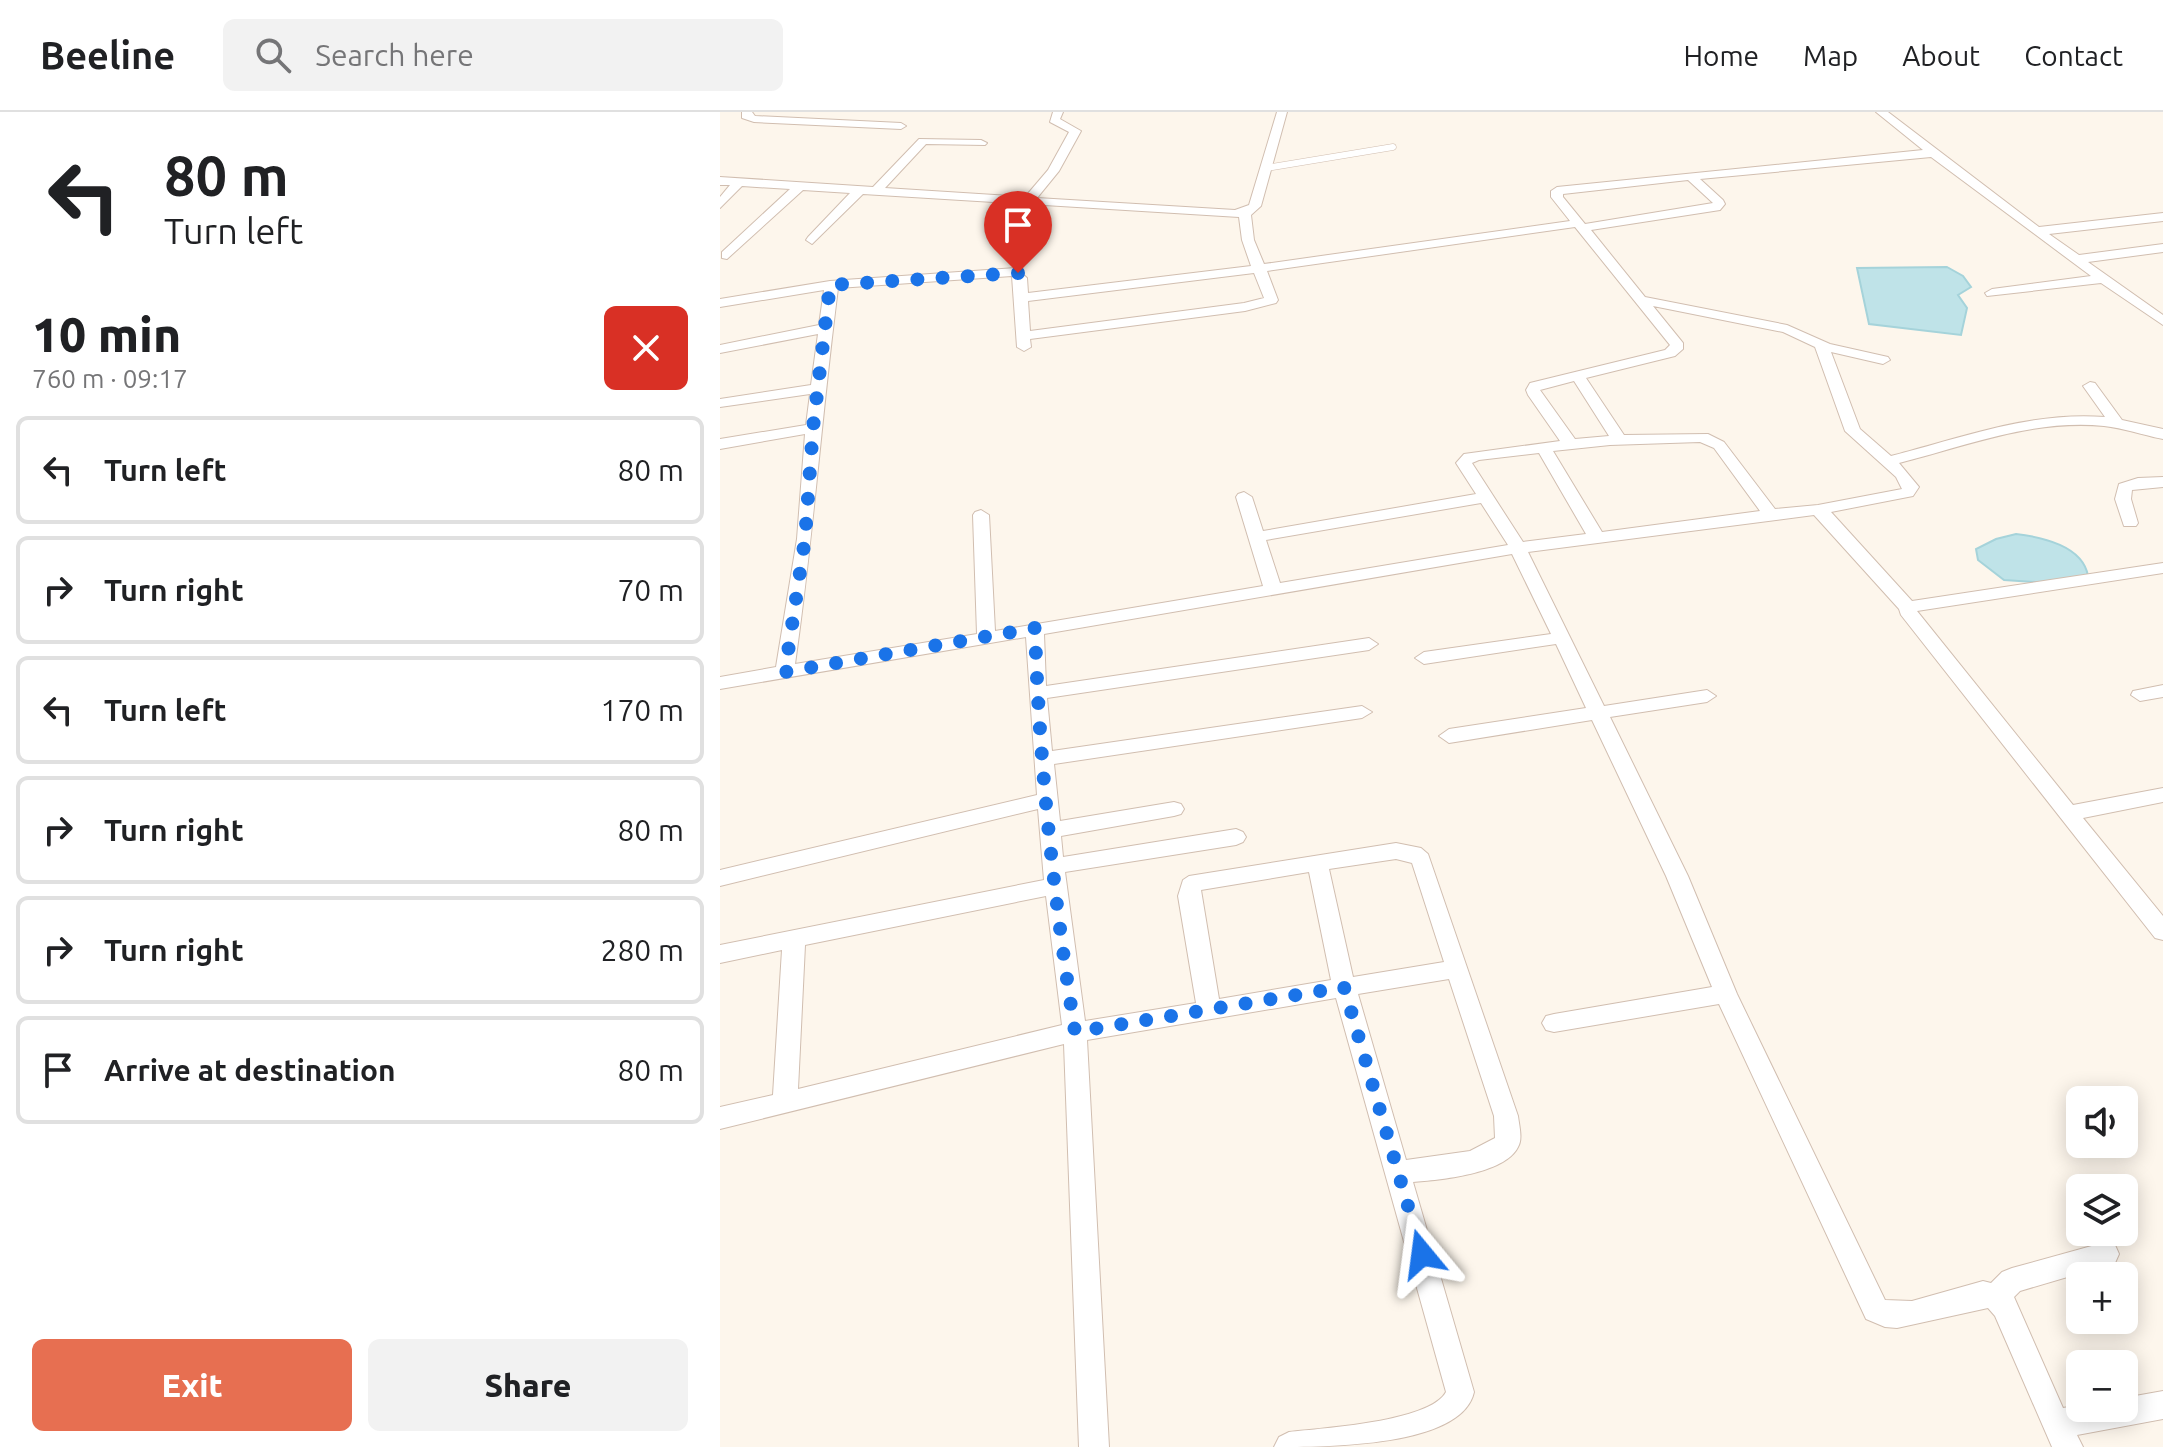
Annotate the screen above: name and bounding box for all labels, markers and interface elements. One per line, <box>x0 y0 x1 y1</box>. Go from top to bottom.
search box <box>223 19 783 91</box>
icon: search <box>251 33 295 77</box>
text: Beeline <box>40 34 175 76</box>
text: Search here <box>315 38 474 72</box>
text: Home <box>1684 40 1759 71</box>
text: Map <box>1803 40 1858 71</box>
text: About <box>1902 40 1980 71</box>
text: Contact <box>2024 40 2123 71</box>
icon: left <box>32 144 136 248</box>
text: 80 m <box>164 144 289 207</box>
pin <box>984 191 1052 273</box>
icon: arrive <box>996 203 1040 247</box>
text: Turn left <box>164 210 303 251</box>
button: close <box>604 306 688 390</box>
text: 10 min <box>32 307 181 361</box>
text: 760 m · 09:17 <box>32 364 188 393</box>
icon: left <box>36 448 80 492</box>
text: Turn left <box>104 453 226 487</box>
text: 80 m <box>617 453 684 487</box>
icon: right <box>36 568 80 612</box>
text: Turn right <box>104 573 244 607</box>
text: 70 m <box>617 573 684 607</box>
icon: left <box>36 688 80 732</box>
text: Turn left <box>104 693 226 727</box>
text: 170 m <box>600 693 684 727</box>
icon: right <box>36 808 80 852</box>
text: Turn right <box>104 813 244 847</box>
text: 80 m <box>617 813 684 847</box>
icon: right <box>36 928 80 972</box>
text: Turn right <box>104 933 244 967</box>
text: 280 m <box>600 933 684 967</box>
icon: arrive <box>36 1048 80 1092</box>
text: Arrive at destination <box>104 1053 396 1087</box>
text: 80 m <box>617 1053 684 1087</box>
map controls <box>2066 1086 2138 1422</box>
button: sound <box>2066 1086 2138 1158</box>
button: layers <box>2066 1174 2138 1246</box>
position arrow <box>1380 1212 1464 1296</box>
button: + <box>2066 1262 2138 1334</box>
button: Exit <box>32 1339 352 1431</box>
button: Share <box>368 1339 688 1431</box>
button: − <box>2066 1350 2138 1422</box>

